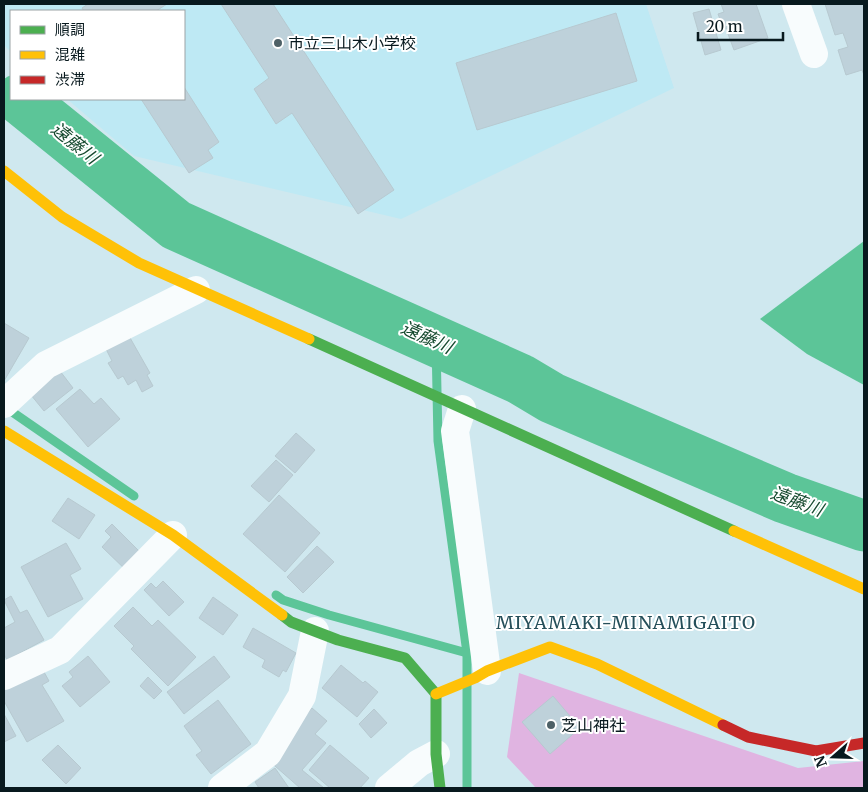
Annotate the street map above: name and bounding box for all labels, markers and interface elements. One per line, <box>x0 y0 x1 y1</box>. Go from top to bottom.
legend <box>10 10 185 100</box>
scale bar <box>698 10 783 42</box>
text: 20 m <box>706 17 743 36</box>
text: 順調 <box>55 20 85 39</box>
place label: 市立三山木小学校 <box>288 33 416 53</box>
marker: 市立三山木小学校 <box>272 37 284 49</box>
text: 混雑 <box>55 45 85 64</box>
text: 渋滞 <box>55 70 85 89</box>
water label: 遠藤川 <box>47 117 105 170</box>
water label: 遠藤川 <box>398 316 458 359</box>
water label: 遠藤川 <box>768 481 828 522</box>
district label: MIYAMAKI-MINAMIGAITO <box>496 611 756 634</box>
place label: 芝山神社 <box>561 715 625 735</box>
marker: 芝山神社 <box>545 719 557 731</box>
north arrow <box>808 732 858 782</box>
text: N <box>810 753 831 770</box>

